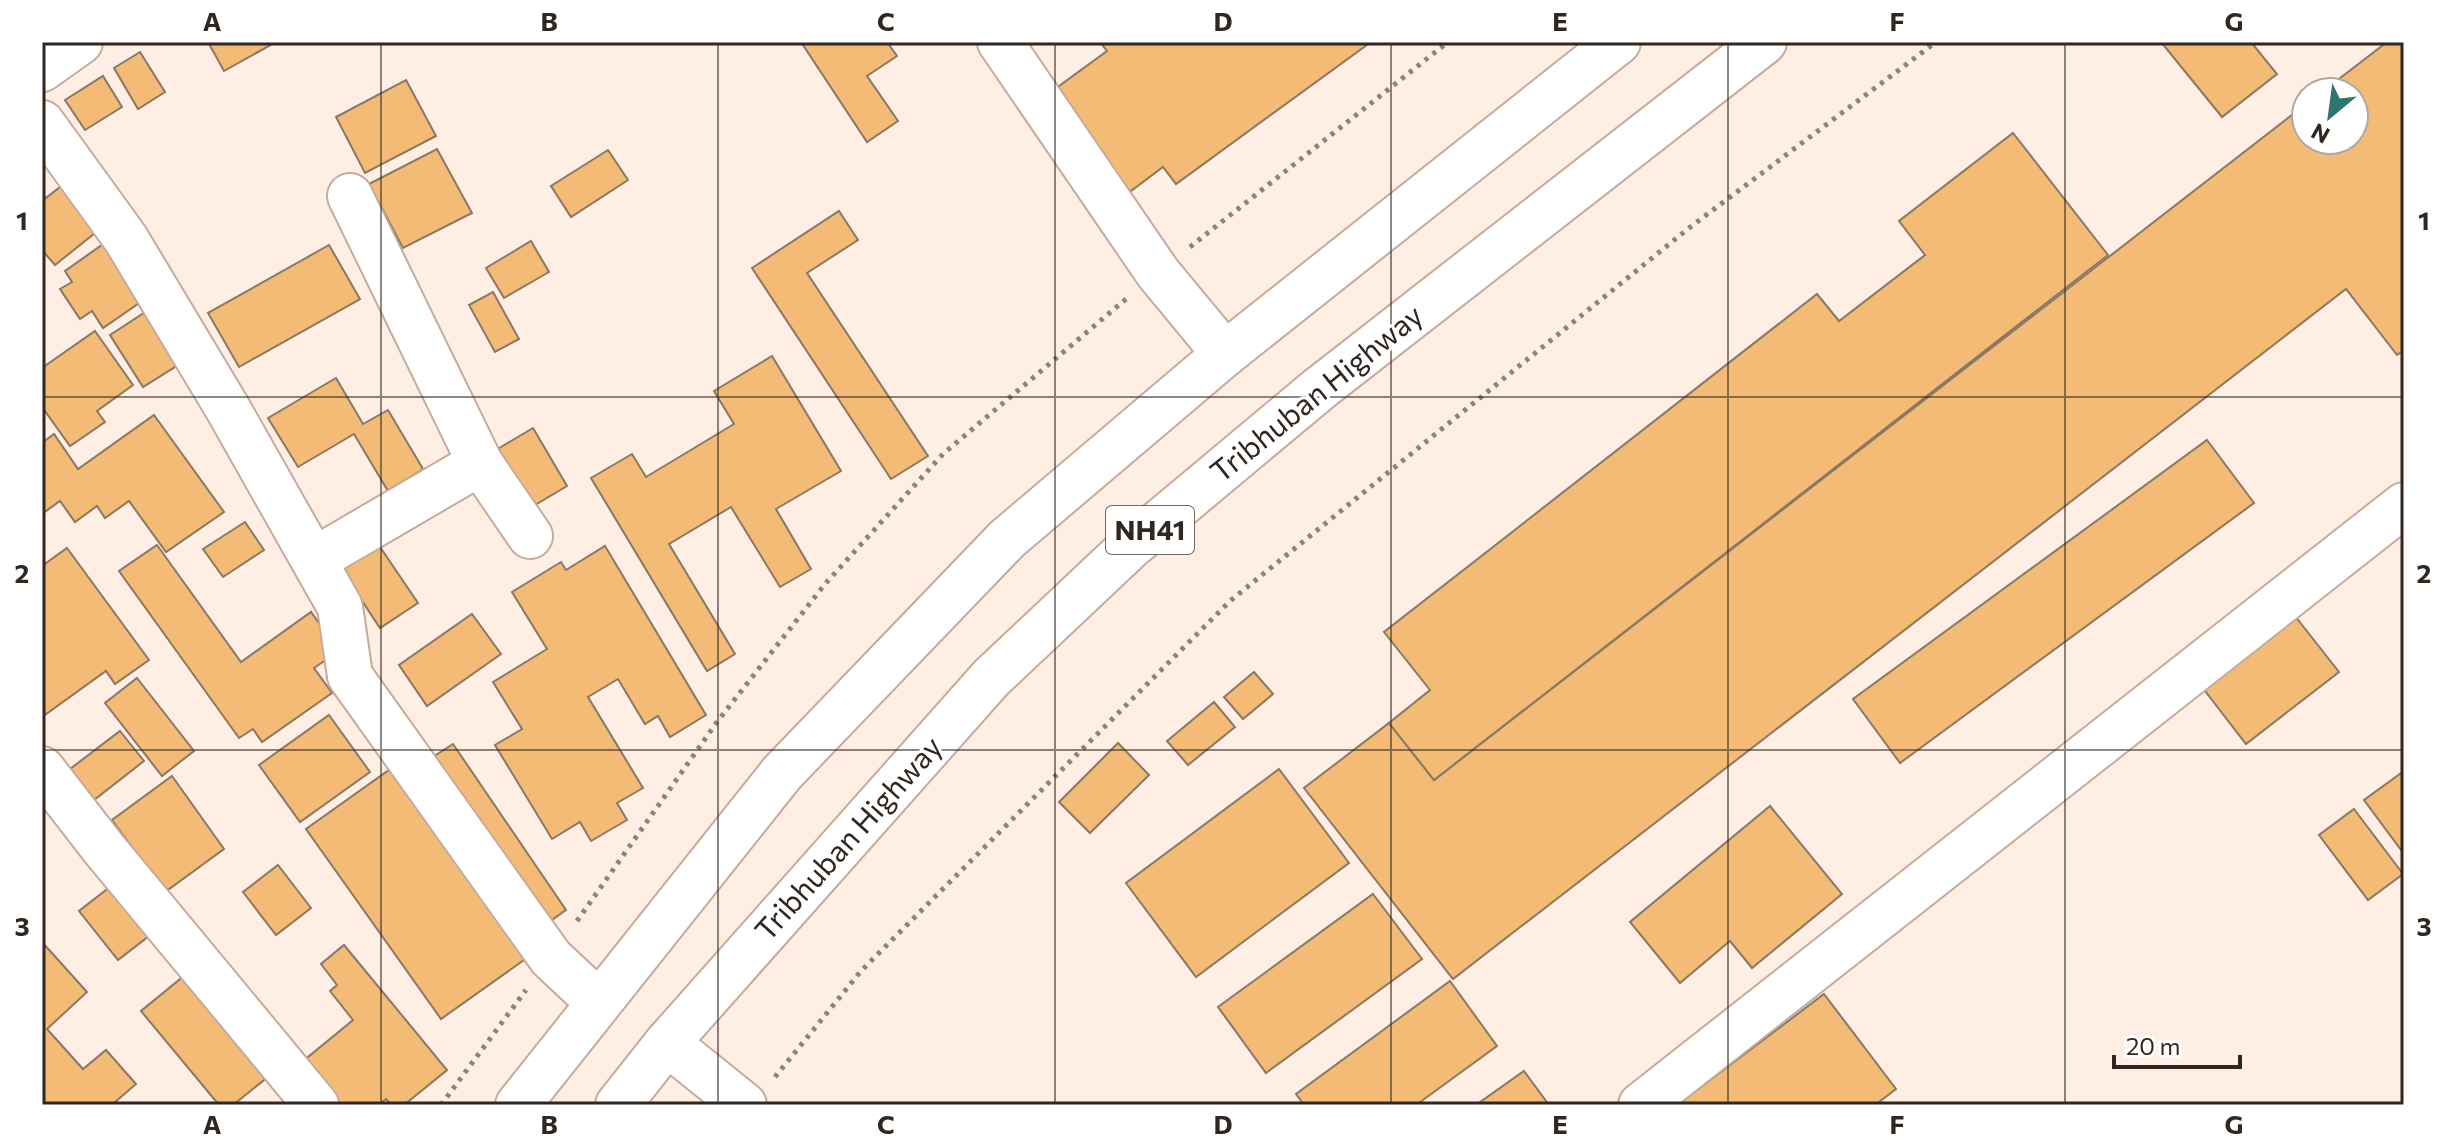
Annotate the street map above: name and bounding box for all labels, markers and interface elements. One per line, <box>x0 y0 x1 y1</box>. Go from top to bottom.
text: A <box>203 5 222 36</box>
text: B <box>540 5 558 36</box>
text: C <box>877 5 895 36</box>
text: D <box>1213 5 1233 36</box>
text: E <box>1552 5 1568 36</box>
text: F <box>1889 5 1905 36</box>
text: G <box>2225 5 2243 36</box>
north arrow <box>2290 76 2370 156</box>
text: N <box>2306 118 2334 150</box>
text: 1 <box>16 204 28 235</box>
text: 1 <box>2418 204 2430 235</box>
street label: Tribhuban Highway <box>1202 295 1429 489</box>
road number: NH41 <box>1106 506 1194 554</box>
text: 2 <box>15 557 29 588</box>
text: 2 <box>2417 557 2431 588</box>
street label: Tribhuban Highway <box>746 727 949 947</box>
text: 3 <box>14 910 30 941</box>
text: 3 <box>2416 910 2432 941</box>
scale bar <box>2114 1019 2240 1069</box>
text: 20 m <box>2126 1031 2180 1060</box>
text: A <box>203 1108 222 1139</box>
text: B <box>540 1108 558 1139</box>
text: C <box>877 1108 895 1139</box>
text: D <box>1213 1108 1233 1139</box>
text: E <box>1552 1108 1568 1139</box>
text: F <box>1889 1108 1905 1139</box>
text: G <box>2225 1108 2243 1139</box>

